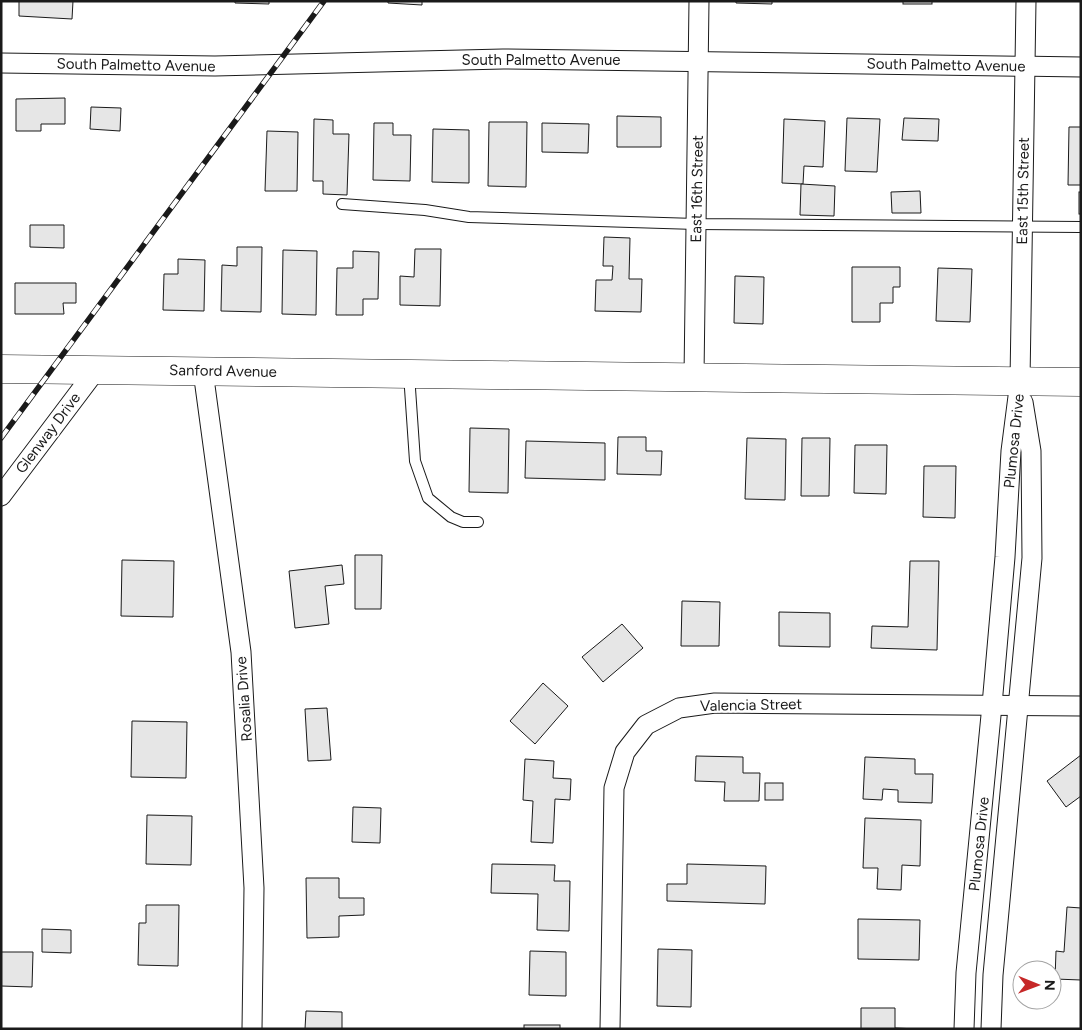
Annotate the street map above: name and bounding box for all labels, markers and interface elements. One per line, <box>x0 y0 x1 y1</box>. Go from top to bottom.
street label: South Palmetto Avenue <box>462 51 620 69</box>
street label: South Palmetto Avenue <box>56 55 216 75</box>
street label: South Palmetto Avenue <box>866 55 1026 75</box>
street label: East 16th Street <box>687 135 707 243</box>
street label: East 15th Street <box>1013 137 1033 245</box>
street label: Sanford Avenue <box>169 361 277 381</box>
street label: Glenway Drive <box>12 389 84 477</box>
street label: Plumosa Drive <box>1000 393 1028 489</box>
street label: Rosalia Drive <box>232 656 256 742</box>
street label: Valencia Street <box>700 695 803 715</box>
street label: Plumosa Drive <box>965 796 993 892</box>
north arrow <box>1012 960 1062 1010</box>
text: N <box>1041 980 1058 991</box>

